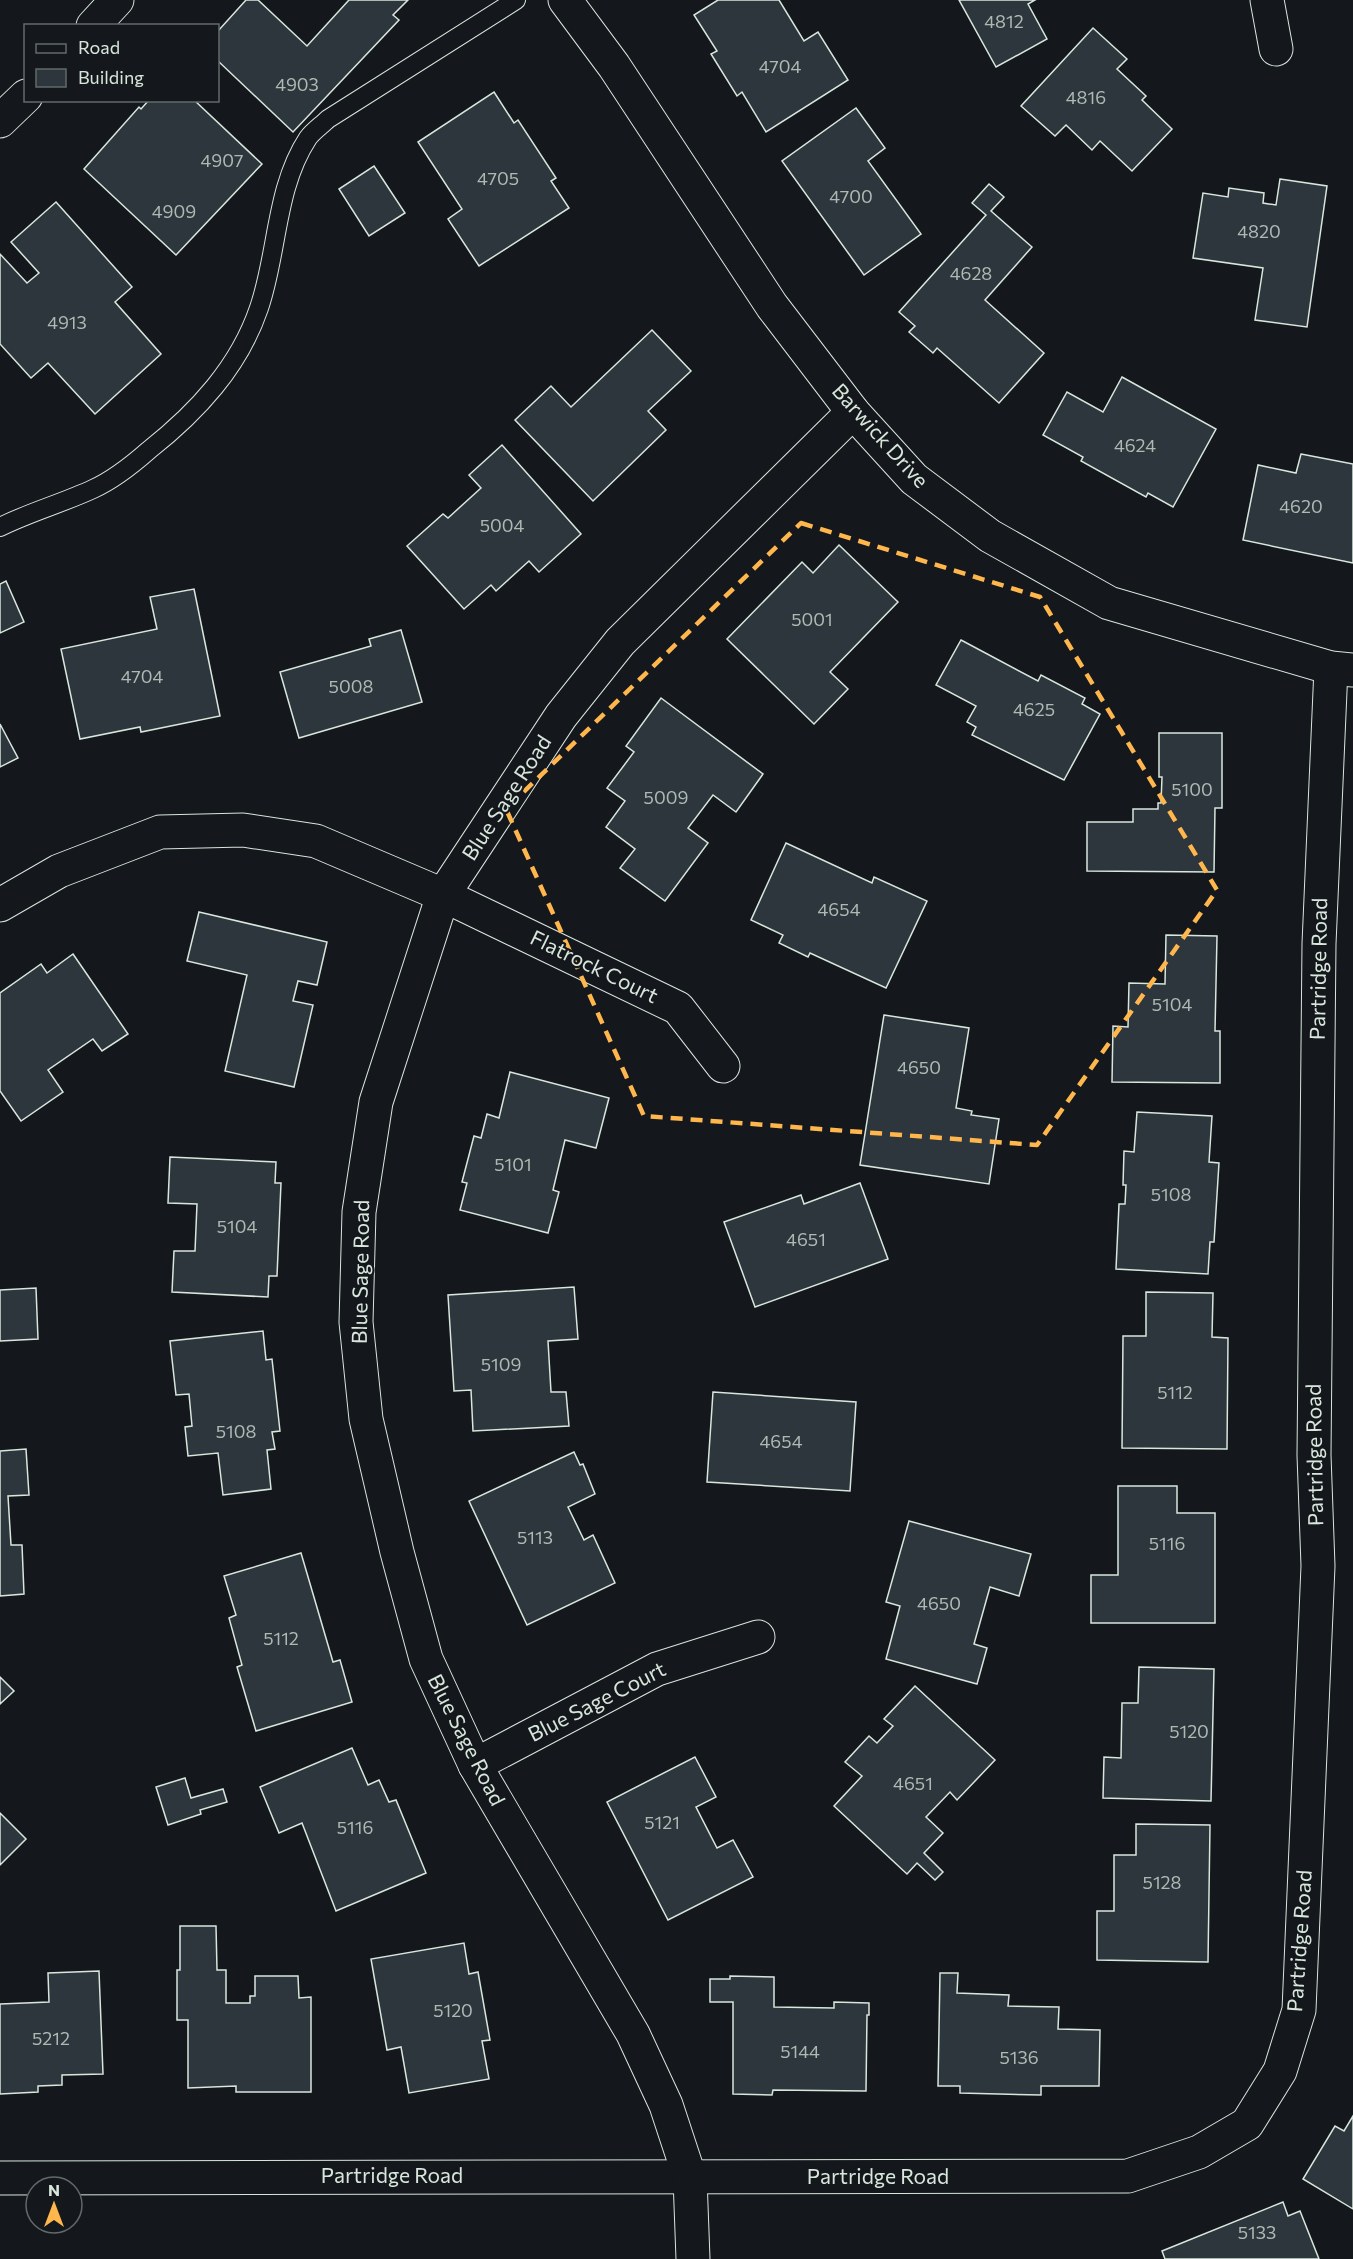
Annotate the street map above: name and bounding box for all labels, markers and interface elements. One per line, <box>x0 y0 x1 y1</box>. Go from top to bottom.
house number: 4812 <box>984 10 1024 32</box>
legend <box>24 24 219 102</box>
text: Road <box>78 36 120 58</box>
house number: 4704 <box>759 55 801 77</box>
text: Building <box>78 66 144 88</box>
house number: 4903 <box>275 73 319 95</box>
house number: 4816 <box>1066 86 1106 108</box>
house number: 4907 <box>201 149 243 171</box>
house number: 4705 <box>477 167 519 189</box>
house number: 4700 <box>829 185 873 207</box>
house number: 4909 <box>152 200 196 222</box>
house number: 4820 <box>1237 220 1281 242</box>
house number: 4628 <box>950 262 992 284</box>
house number: 4913 <box>47 311 87 333</box>
street label: Barwick Drive <box>828 378 934 492</box>
house number: 4624 <box>1114 434 1156 456</box>
house number: 4620 <box>1279 495 1323 517</box>
house number: 5004 <box>480 514 525 536</box>
house number: 5001 <box>791 608 833 630</box>
house number: 4704 <box>121 665 163 687</box>
house number: 5008 <box>329 675 373 697</box>
house number: 4625 <box>1013 698 1055 720</box>
street label: Blue Sage Road <box>456 730 556 865</box>
house number: 5100 <box>1171 778 1213 800</box>
house number: 5009 <box>644 786 688 808</box>
house number: 4654 <box>818 898 861 920</box>
street label: Partridge Road <box>1304 898 1331 1040</box>
street label: Flatrock Court <box>527 924 663 1007</box>
house number: 5104 <box>1152 993 1192 1015</box>
house number: 4650 <box>897 1056 941 1078</box>
house number: 5101 <box>494 1153 532 1175</box>
house number: 5108 <box>1151 1183 1191 1205</box>
street label: Blue Sage Road <box>346 1200 373 1344</box>
house number: 5104 <box>217 1215 257 1237</box>
house number: 4651 <box>786 1228 826 1250</box>
house number: 5109 <box>481 1353 521 1375</box>
house number: 5112 <box>1157 1381 1193 1403</box>
street label: Partridge Road <box>1300 1384 1327 1526</box>
house number: 5108 <box>216 1420 256 1442</box>
house number: 4654 <box>760 1430 803 1452</box>
house number: 5113 <box>517 1526 553 1548</box>
house number: 5116 <box>1149 1532 1185 1554</box>
house number: 4650 <box>917 1592 961 1614</box>
house number: 5112 <box>263 1627 299 1649</box>
street label: Blue Sage Court <box>523 1655 669 1746</box>
street label: Blue Sage Road <box>423 1669 511 1809</box>
house number: 5120 <box>1169 1720 1209 1742</box>
house number: 4651 <box>893 1772 933 1794</box>
house number: 5121 <box>644 1811 680 1833</box>
house number: 5116 <box>337 1816 373 1838</box>
street label: Partridge Road <box>1281 1869 1316 2013</box>
house number: 5128 <box>1143 1871 1182 1893</box>
house number: 5120 <box>433 1999 473 2021</box>
house number: 5212 <box>32 2027 70 2049</box>
house number: 5144 <box>780 2040 820 2062</box>
house number: 5136 <box>999 2046 1039 2068</box>
street label: Partridge Road <box>321 2162 463 2187</box>
street label: Partridge Road <box>807 2163 949 2188</box>
north arrow <box>24 2175 84 2235</box>
text: N <box>48 2180 60 2199</box>
house number: 5133 <box>1238 2221 1276 2243</box>

